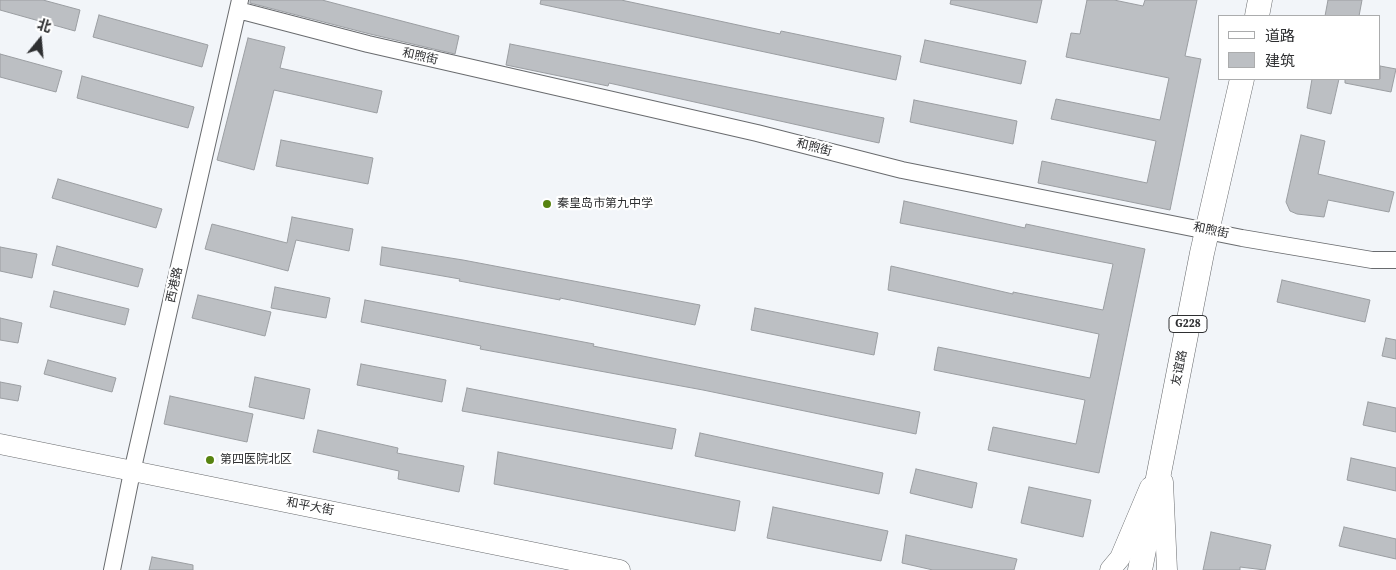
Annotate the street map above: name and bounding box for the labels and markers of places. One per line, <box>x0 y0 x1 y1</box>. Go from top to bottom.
place label: 秦皇岛市第九中学 <box>557 197 653 211</box>
marker: 秦皇岛市第九中学 <box>541 198 553 210</box>
place label: 第四医院北区 <box>220 453 292 467</box>
marker: 第四医院北区 <box>204 454 216 466</box>

